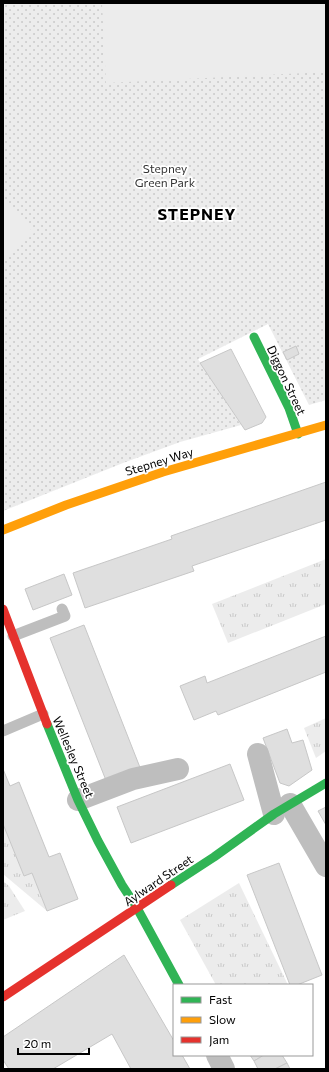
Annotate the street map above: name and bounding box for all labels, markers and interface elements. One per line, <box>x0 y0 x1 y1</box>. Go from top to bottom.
park label: Stepney Green Park <box>135 161 196 189</box>
district label: STEPNEY <box>157 204 237 223</box>
street label: Diggon Street <box>265 343 309 417</box>
street label: Stepney Way <box>123 444 195 478</box>
street label: Wellesley Street <box>51 714 98 800</box>
street label: Aylward Street <box>121 852 195 908</box>
legend <box>173 984 313 1056</box>
text: Fast <box>209 992 232 1006</box>
text: Slow <box>209 1012 236 1026</box>
scale bar <box>18 1030 89 1056</box>
text: Jam <box>209 1032 229 1047</box>
text: 20 m <box>24 1036 51 1050</box>

